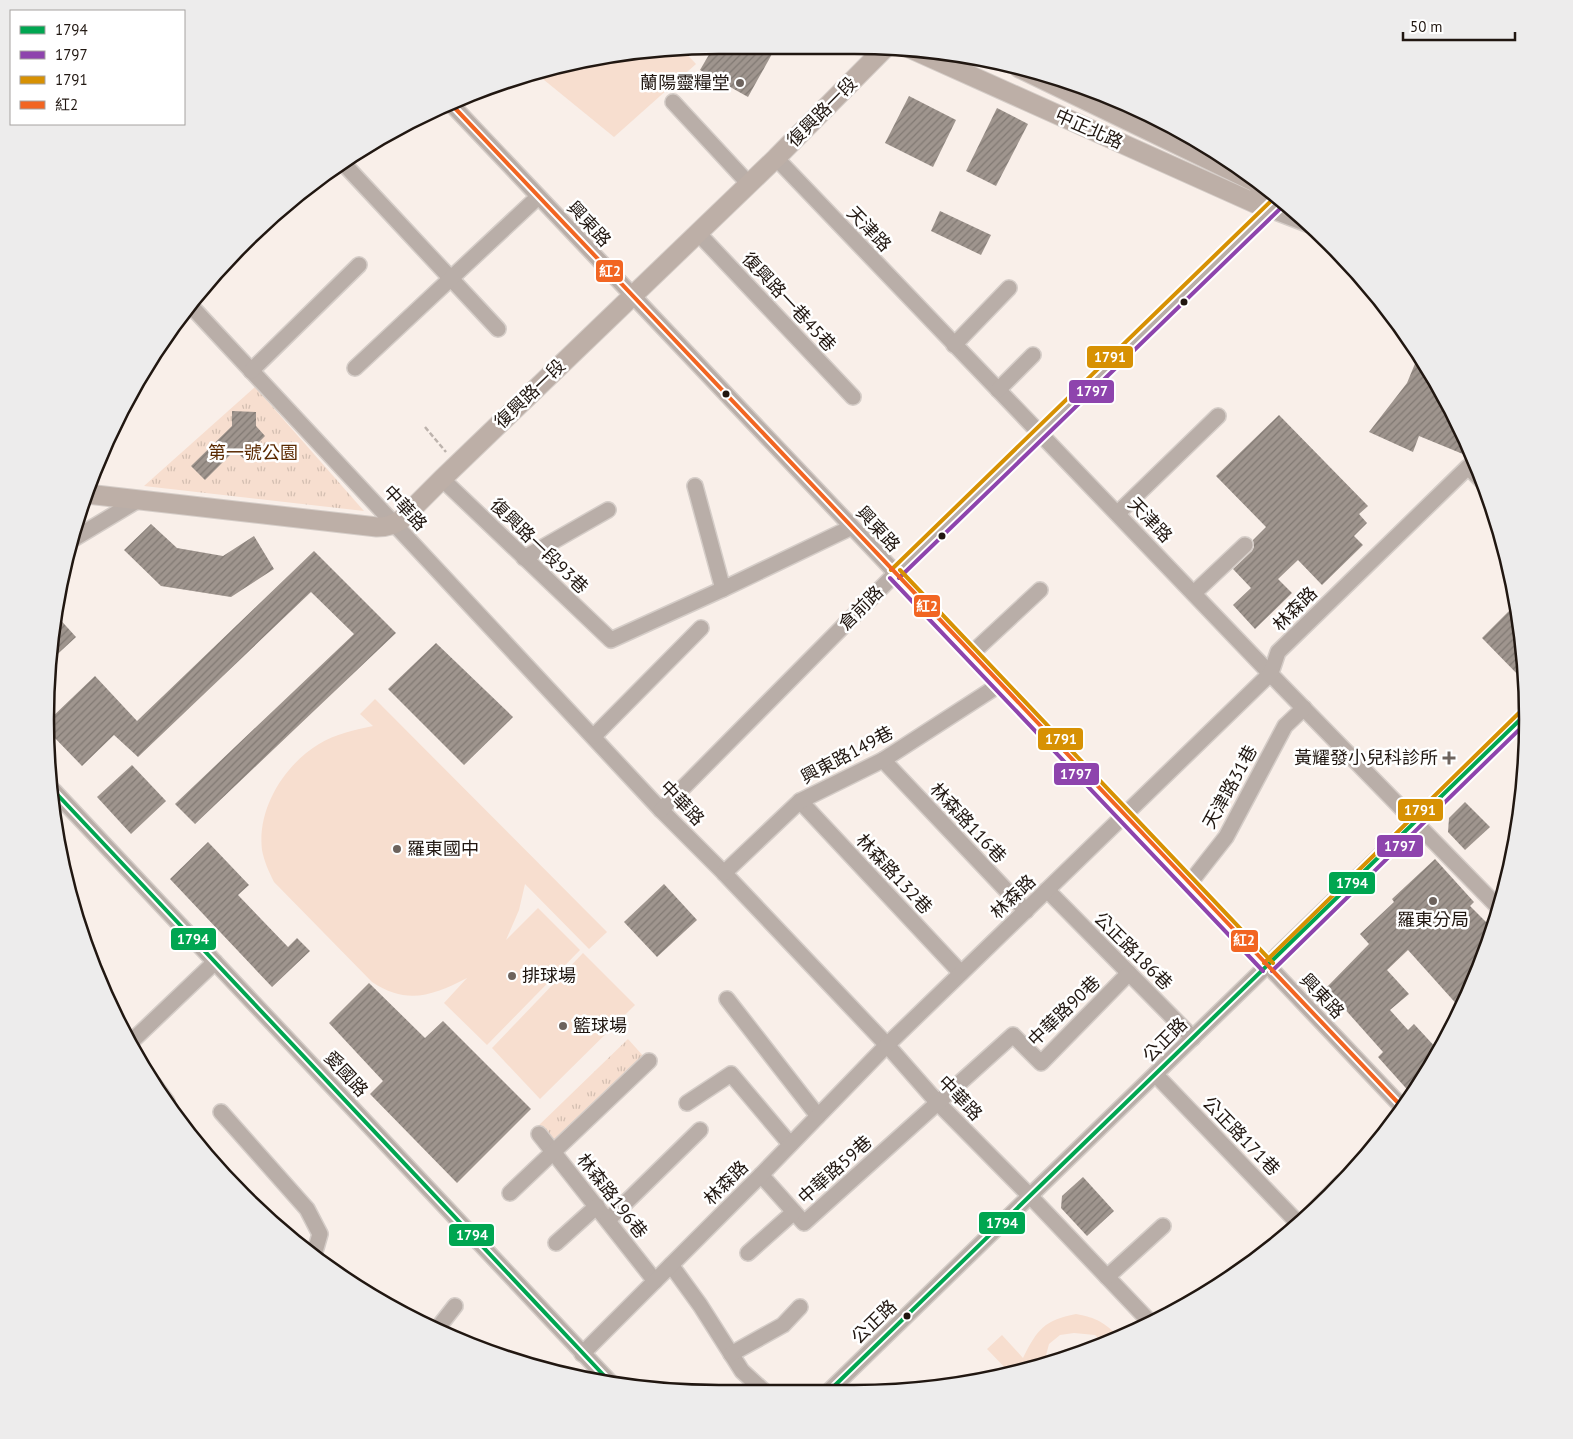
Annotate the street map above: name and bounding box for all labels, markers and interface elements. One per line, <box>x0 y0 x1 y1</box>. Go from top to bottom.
legend <box>10 10 185 125</box>
scale bar <box>1403 10 1516 42</box>
text: 50 m <box>1410 17 1443 36</box>
text: 1794 <box>55 20 88 39</box>
text: 1797 <box>55 45 88 64</box>
text: 1791 <box>55 70 88 89</box>
place label: 蘭陽靈糧堂 <box>640 71 730 94</box>
street label: 復興路一段 <box>782 72 862 152</box>
marker: 蘭陽靈糧堂 <box>734 77 746 89</box>
text: 紅2 <box>55 95 78 114</box>
street label: 中正北路 <box>1052 103 1127 154</box>
street label: 興東路 <box>563 196 616 251</box>
street label: 天津路 <box>842 201 896 256</box>
street label: 復興路一巷45巷 <box>737 247 841 356</box>
line badge: 紅2 <box>595 259 624 283</box>
text: 紅2 <box>599 262 621 280</box>
unlabelled marker <box>1179 297 1189 307</box>
line badge: 1791 <box>1086 345 1134 369</box>
text: 1791 <box>1094 348 1126 366</box>
street label: 復興路一段 <box>489 354 570 433</box>
line badge: 1797 <box>1068 379 1115 404</box>
text: 1797 <box>1076 382 1108 400</box>
unlabelled marker <box>721 389 731 399</box>
park label: 第一號公園 <box>208 441 298 464</box>
street label: 中華路 <box>379 480 432 535</box>
street label: 天津路 <box>1123 492 1177 547</box>
street label: 復興路一段93巷 <box>485 493 593 598</box>
street label: 興東路 <box>852 501 905 556</box>
unlabelled marker <box>937 531 947 541</box>
street label: 倉前路 <box>833 580 888 635</box>
street label: 林森路 <box>1267 581 1322 636</box>
line badge: 紅2 <box>913 594 941 618</box>
text: 紅2 <box>916 597 938 615</box>
street label: 興東路149巷 <box>797 721 897 789</box>
line badge: 1791 <box>1037 727 1084 751</box>
text: 1791 <box>1045 730 1077 748</box>
street label: 天津路31巷 <box>1197 741 1262 832</box>
place label: 黃耀發小兒科診所 <box>1294 746 1438 769</box>
marker: 黃耀發小兒科診所 <box>1442 751 1456 765</box>
line badge: 1797 <box>1053 762 1100 786</box>
text: 1797 <box>1060 765 1092 783</box>
street label: 中華路 <box>655 775 709 830</box>
street label: 林森路116巷 <box>925 778 1011 868</box>
line badge: 1791 <box>1397 798 1444 822</box>
text: 1791 <box>1404 801 1436 819</box>
street label: 林森路132巷 <box>851 829 937 919</box>
line badge: 1797 <box>1376 834 1424 858</box>
place label: 羅東國中 <box>407 837 479 860</box>
text: 1797 <box>1384 837 1416 855</box>
marker: 羅東國中 <box>391 843 403 855</box>
street label: 林森路 <box>985 870 1040 924</box>
line badge: 1794 <box>1328 871 1376 895</box>
text: 1794 <box>1336 874 1368 892</box>
marker: 羅東分局 <box>1427 895 1439 907</box>
street label: 公正路186巷 <box>1089 907 1177 995</box>
place label: 羅東分局 <box>1397 908 1469 931</box>
line badge: 1794 <box>170 927 217 951</box>
line badge: 紅2 <box>1230 929 1259 953</box>
text: 1794 <box>177 930 209 948</box>
text: 紅2 <box>1233 931 1255 949</box>
place label: 排球場 <box>522 964 576 987</box>
street label: 興東路 <box>1295 968 1349 1023</box>
marker: 排球場 <box>506 970 518 982</box>
street label: 中華路90巷 <box>1023 971 1105 1051</box>
street label: 公正路 <box>1137 1012 1192 1067</box>
place label: 籃球場 <box>573 1014 627 1037</box>
marker: 籃球場 <box>557 1020 569 1032</box>
street label: 愛國路 <box>320 1046 373 1101</box>
street label: 中華路 <box>933 1070 987 1125</box>
street label: 公正路171巷 <box>1198 1091 1285 1180</box>
street label: 中華路59巷 <box>793 1130 876 1209</box>
street label: 林森路196巷 <box>572 1149 653 1243</box>
street label: 林森路 <box>698 1155 753 1210</box>
line badge: 1794 <box>978 1211 1026 1235</box>
text: 1794 <box>986 1214 1018 1232</box>
line badge: 1794 <box>448 1223 495 1247</box>
text: 1794 <box>456 1226 488 1244</box>
street label: 公正路 <box>846 1295 901 1349</box>
unlabelled marker <box>902 1311 912 1321</box>

